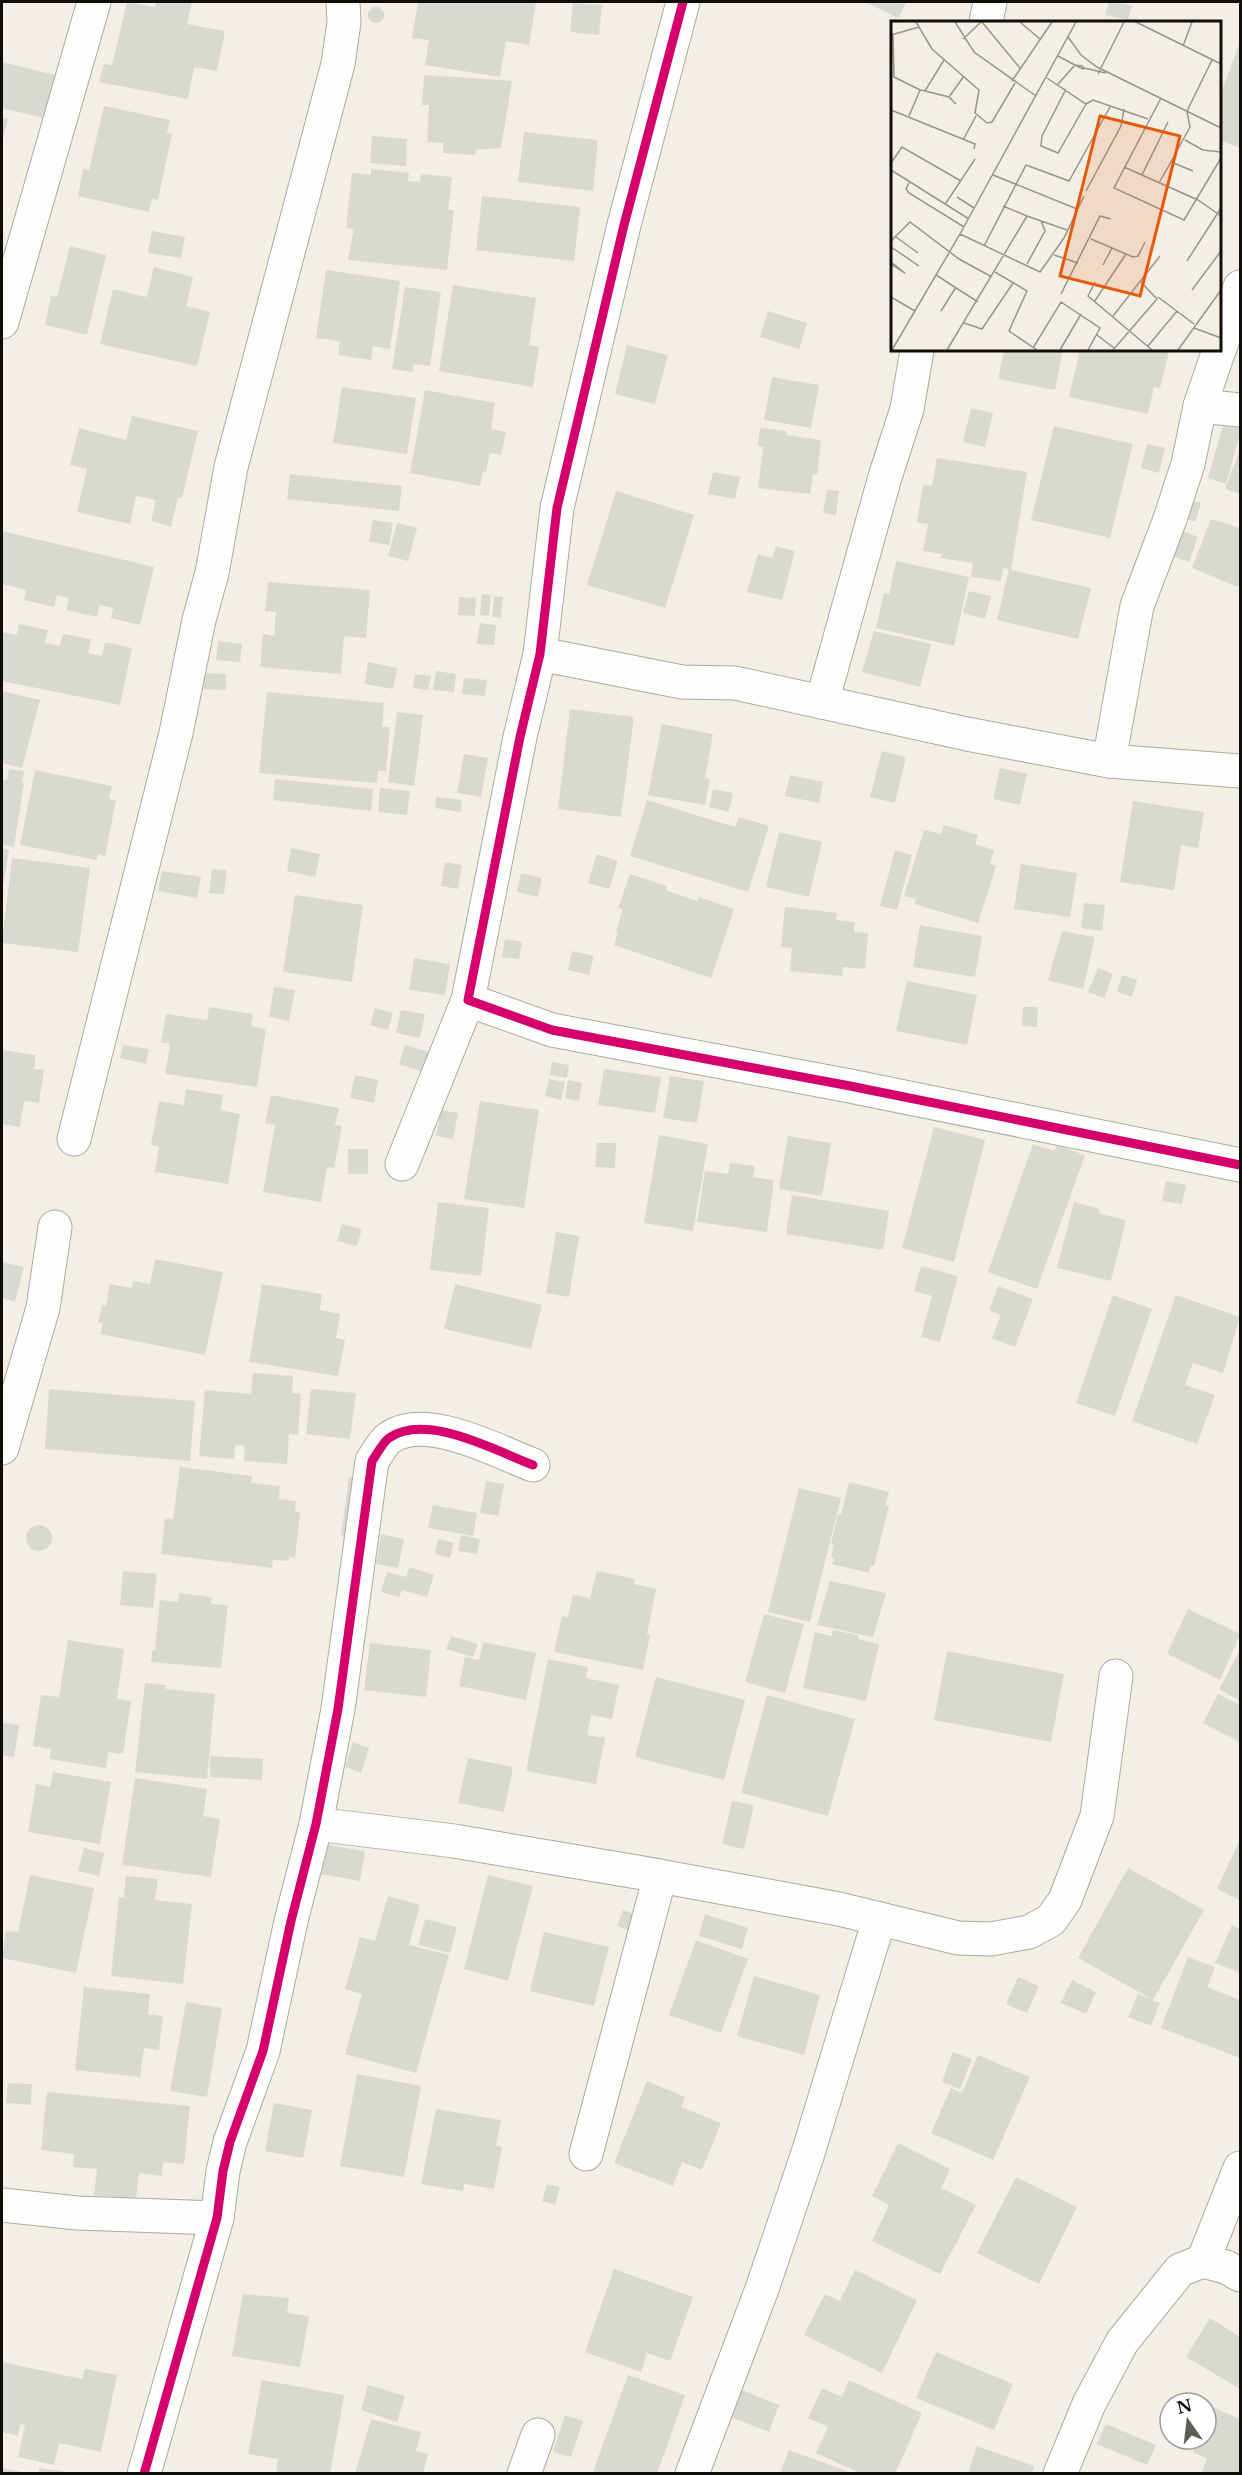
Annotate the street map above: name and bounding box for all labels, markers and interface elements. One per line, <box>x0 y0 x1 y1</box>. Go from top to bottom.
inset map <box>891 21 1221 351</box>
north arrow <box>1158 2391 1218 2451</box>
text: N <box>1175 2395 1194 2418</box>

